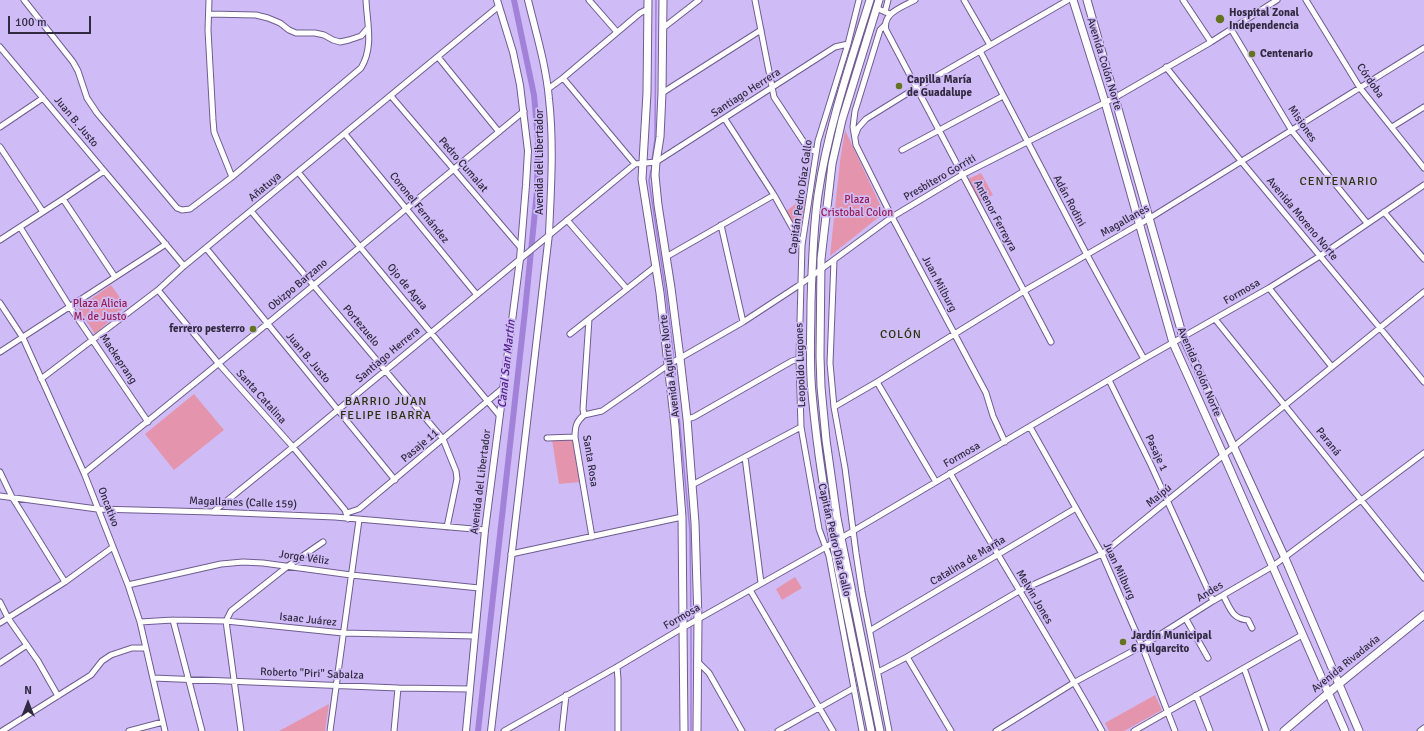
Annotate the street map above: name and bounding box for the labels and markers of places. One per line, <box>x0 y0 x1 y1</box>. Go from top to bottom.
place label: Hospital Zonal Independencia <box>1229 6 1299 32</box>
marker: Hospital Zonal Independencia <box>1214 13 1226 25</box>
place label: Centenario <box>1260 47 1313 61</box>
marker: Centenario <box>1247 49 1257 59</box>
place label: Capilla María de Guadalupe <box>907 73 972 99</box>
marker: Capilla María de Guadalupe <box>894 81 904 91</box>
place label: ferrero pesterro <box>169 322 245 336</box>
marker: ferrero pesterro <box>248 324 258 334</box>
place label: Jardín Municipal 6 Pulgarcito <box>1131 629 1212 655</box>
marker: Jardín Municipal 6 Pulgarcito <box>1118 637 1128 647</box>

